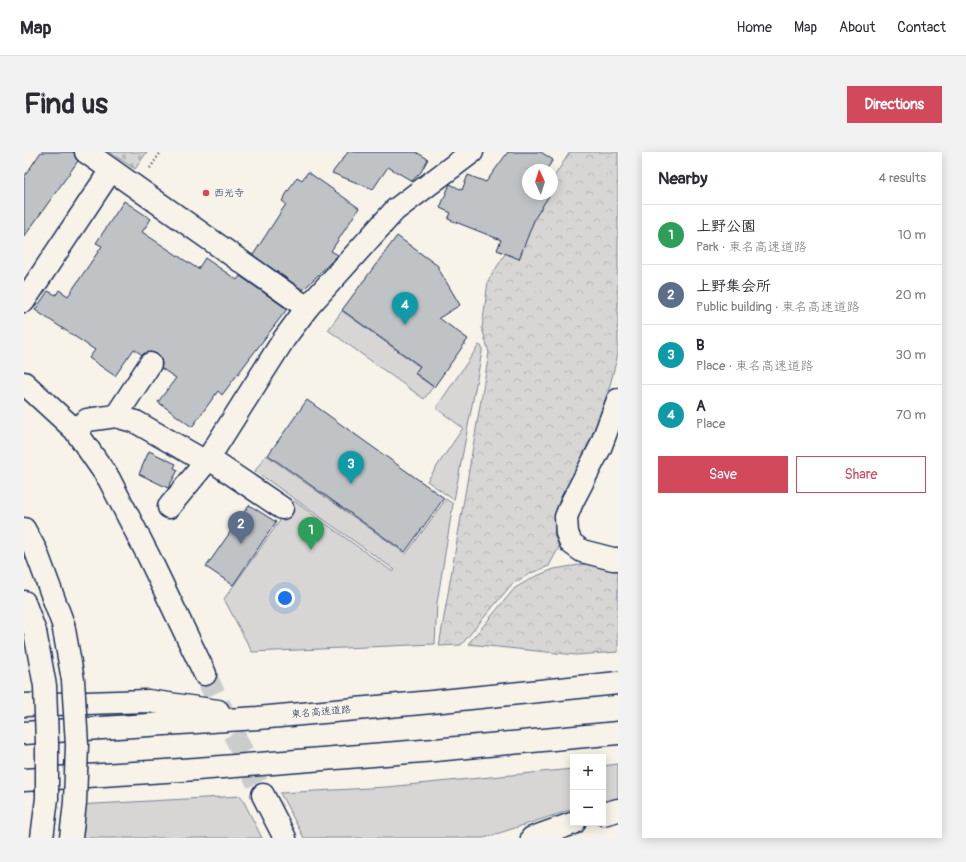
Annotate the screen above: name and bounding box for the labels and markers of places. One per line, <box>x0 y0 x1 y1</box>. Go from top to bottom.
place label: 西光寺 <box>214 187 244 199</box>
marker: 西光寺 <box>201 188 211 198</box>
pin: 4 <box>392 292 418 325</box>
pin: 3 <box>338 451 364 484</box>
pin: 2 <box>228 511 254 544</box>
pin: 1 <box>298 517 324 550</box>

